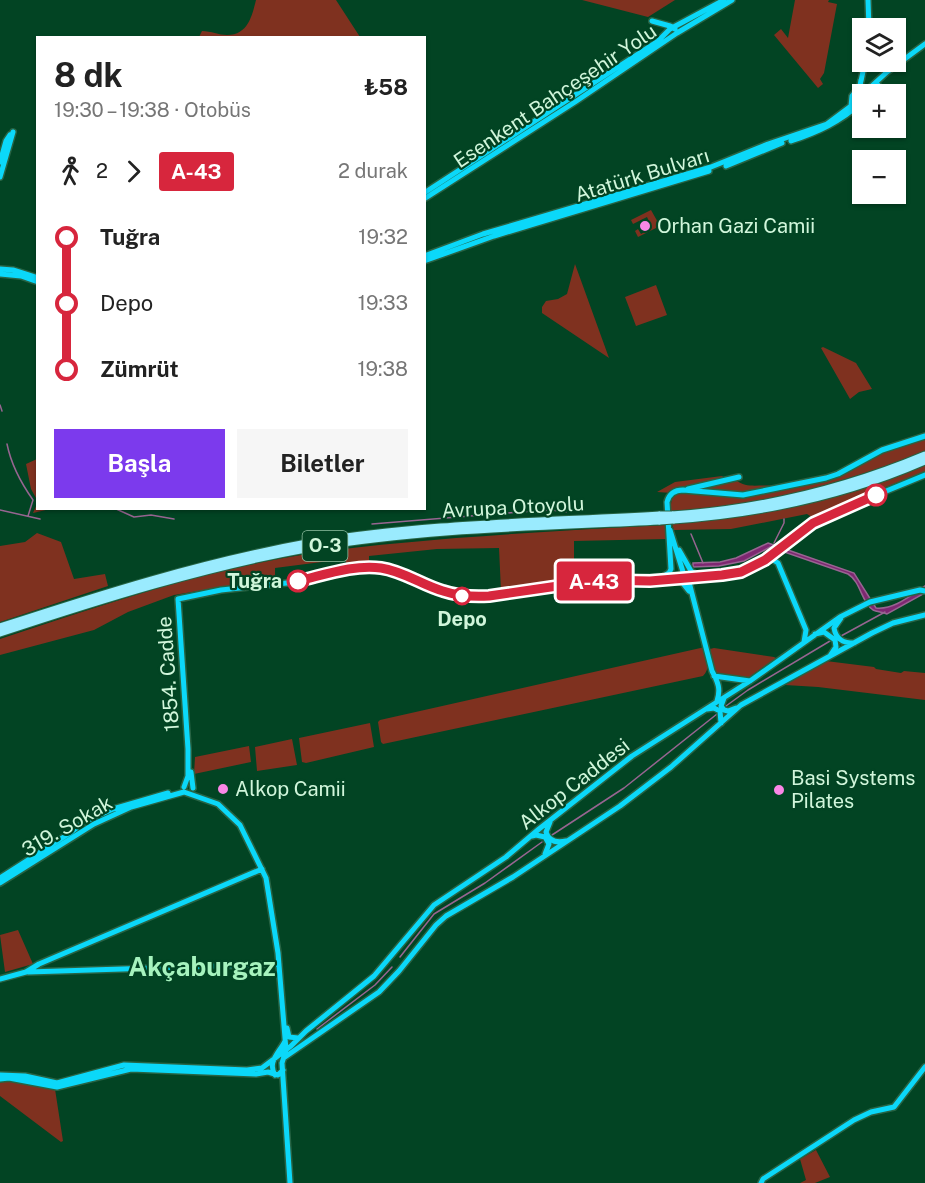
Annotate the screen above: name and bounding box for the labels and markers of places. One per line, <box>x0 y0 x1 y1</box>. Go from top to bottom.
place label: Orhan Gazi Camii <box>657 214 815 238</box>
marker: Orhan Gazi Camii <box>638 219 652 233</box>
unlabelled marker <box>865 484 887 506</box>
place label: Tuğra <box>227 569 282 593</box>
marker: Tuğra <box>287 570 309 592</box>
marker: Depo <box>453 587 471 605</box>
place label: Depo <box>437 607 487 631</box>
place label: Basi Systems Pilates <box>791 766 915 813</box>
place label: Alkop Camii <box>235 777 346 801</box>
marker: Alkop Camii <box>216 782 230 796</box>
marker: Basi Systems Pilates <box>772 783 786 797</box>

